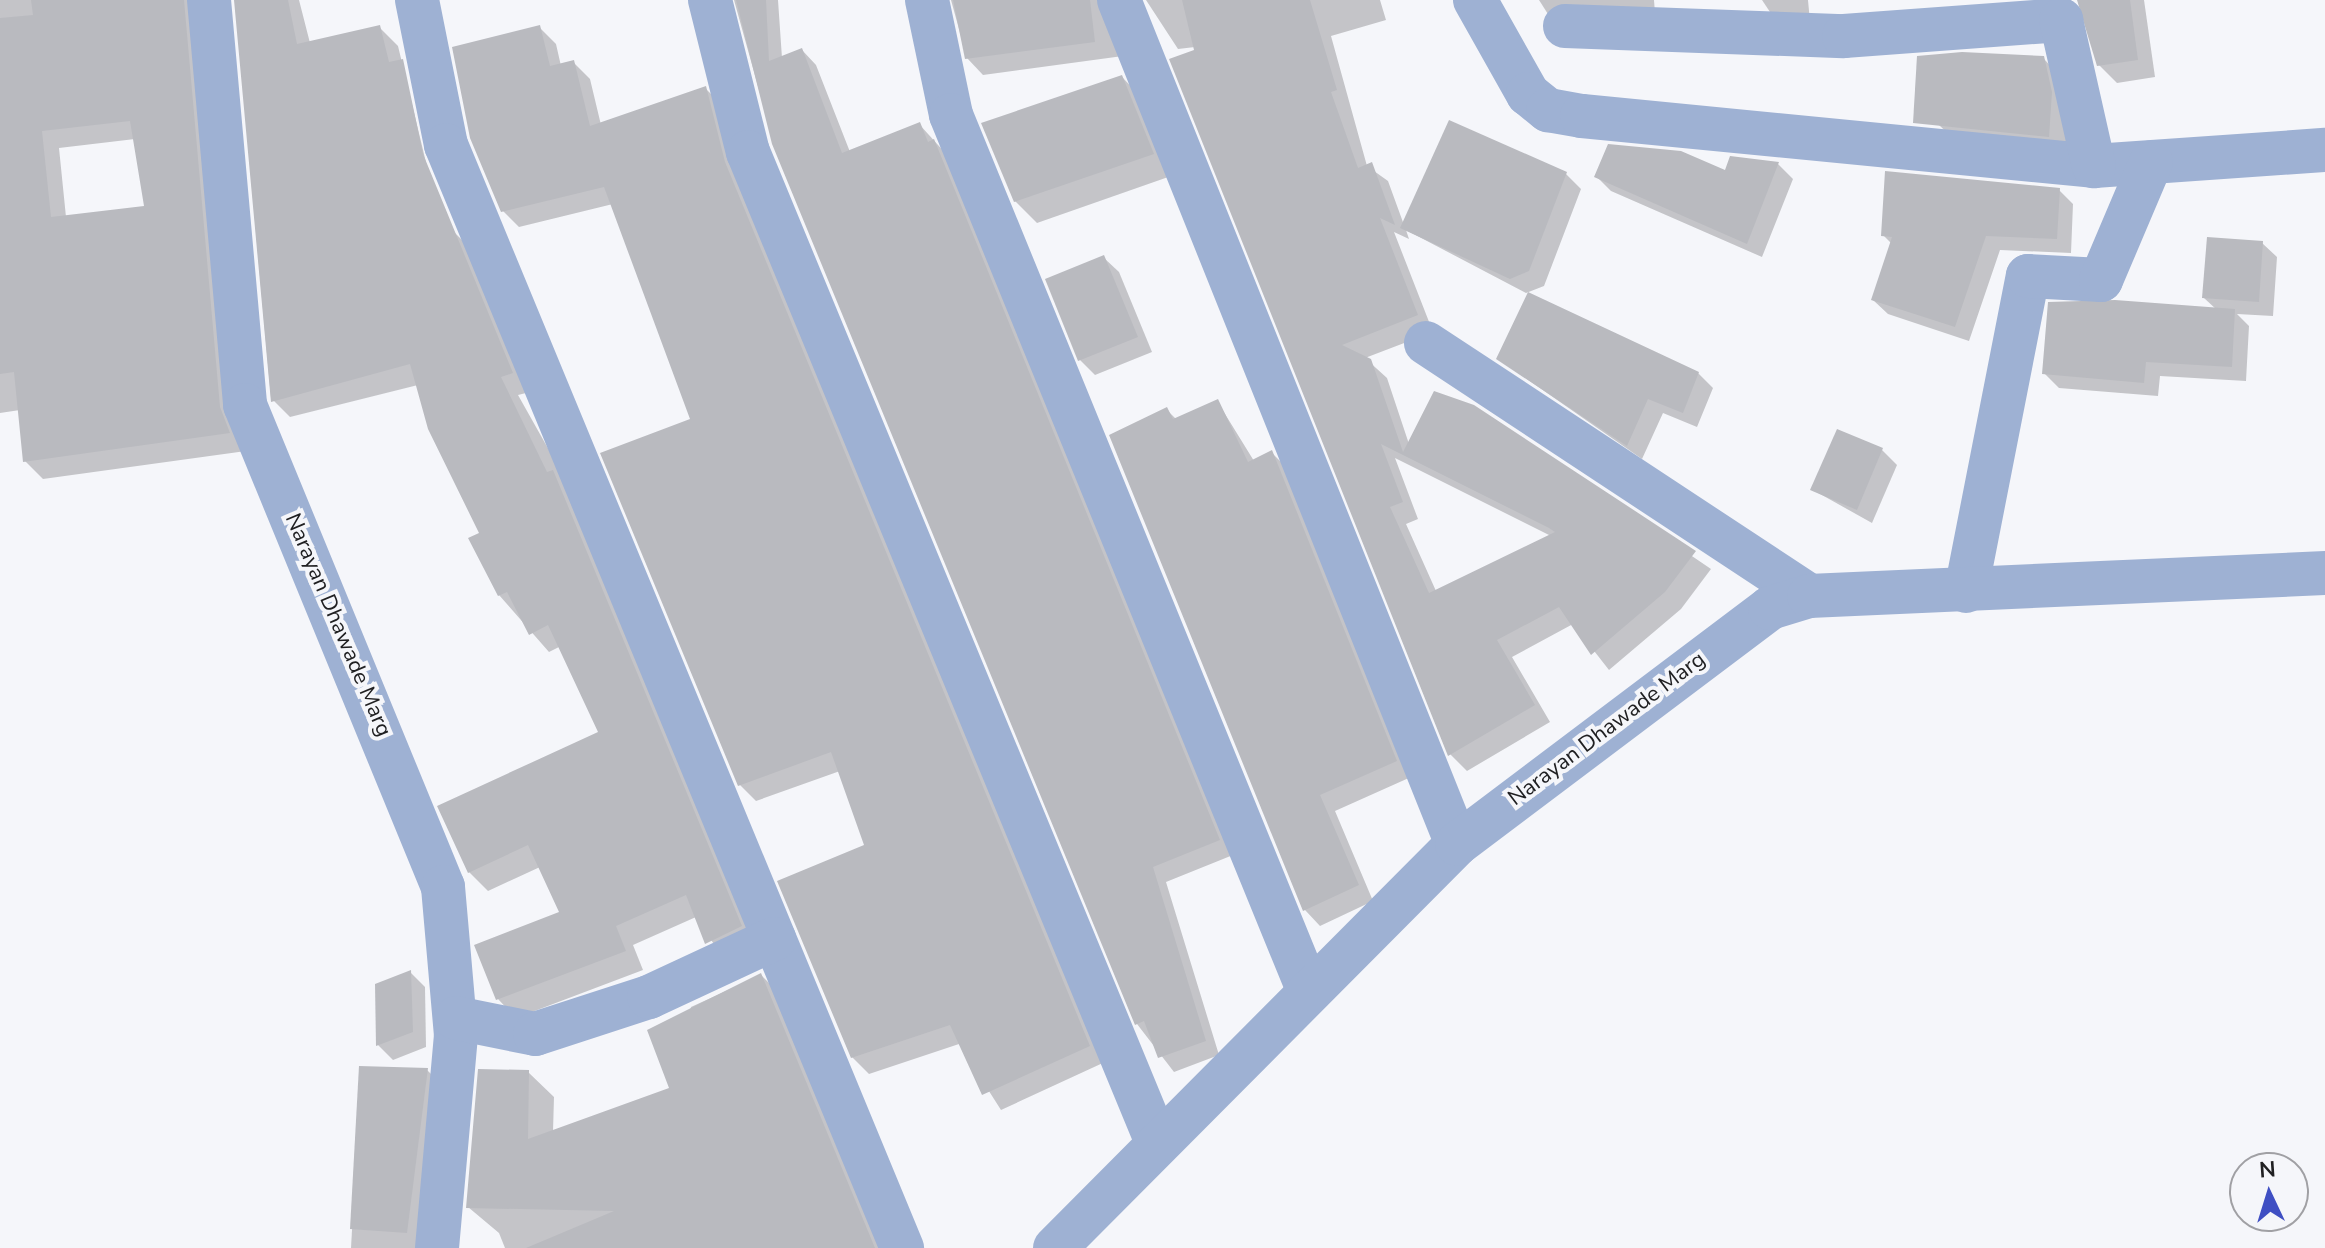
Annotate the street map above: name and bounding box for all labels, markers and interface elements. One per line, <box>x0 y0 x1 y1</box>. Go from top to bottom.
street label: Narayan Dhawade Marg <box>279 509 397 741</box>
street label: Narayan Dhawade Marg <box>1503 646 1711 812</box>
north arrow <box>2229 1152 2309 1232</box>
text: N <box>2258 1155 2277 1186</box>

